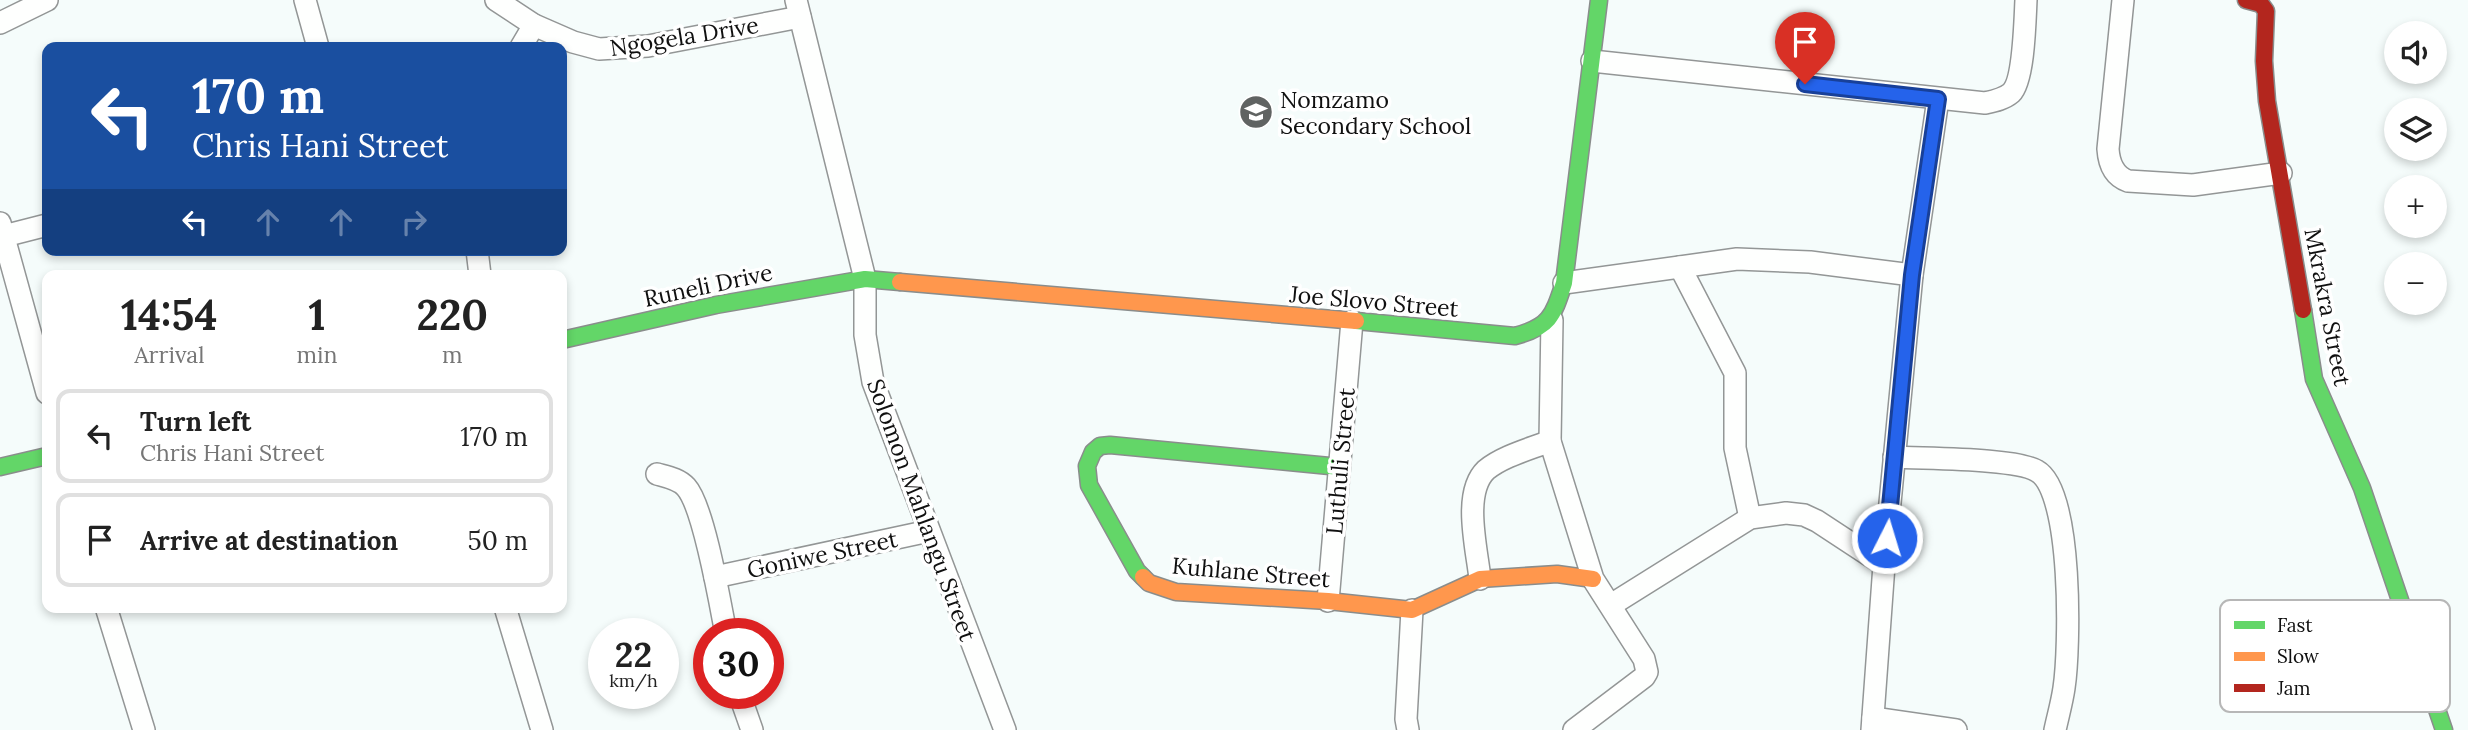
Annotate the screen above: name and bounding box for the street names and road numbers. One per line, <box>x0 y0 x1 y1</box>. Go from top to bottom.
street label: Ngogela Drive <box>608 10 760 62</box>
street label: Mkrakra Street <box>2298 226 2358 389</box>
street label: Runeli Drive <box>641 257 775 313</box>
street label: Joe Slovo Street <box>1287 279 1460 323</box>
street label: Solomon Mahlangu Street <box>861 375 983 645</box>
street label: Luthuli Street <box>1319 386 1361 536</box>
street label: Goniwe Street <box>744 524 900 584</box>
street label: Kuhlane Street <box>1171 551 1331 593</box>

